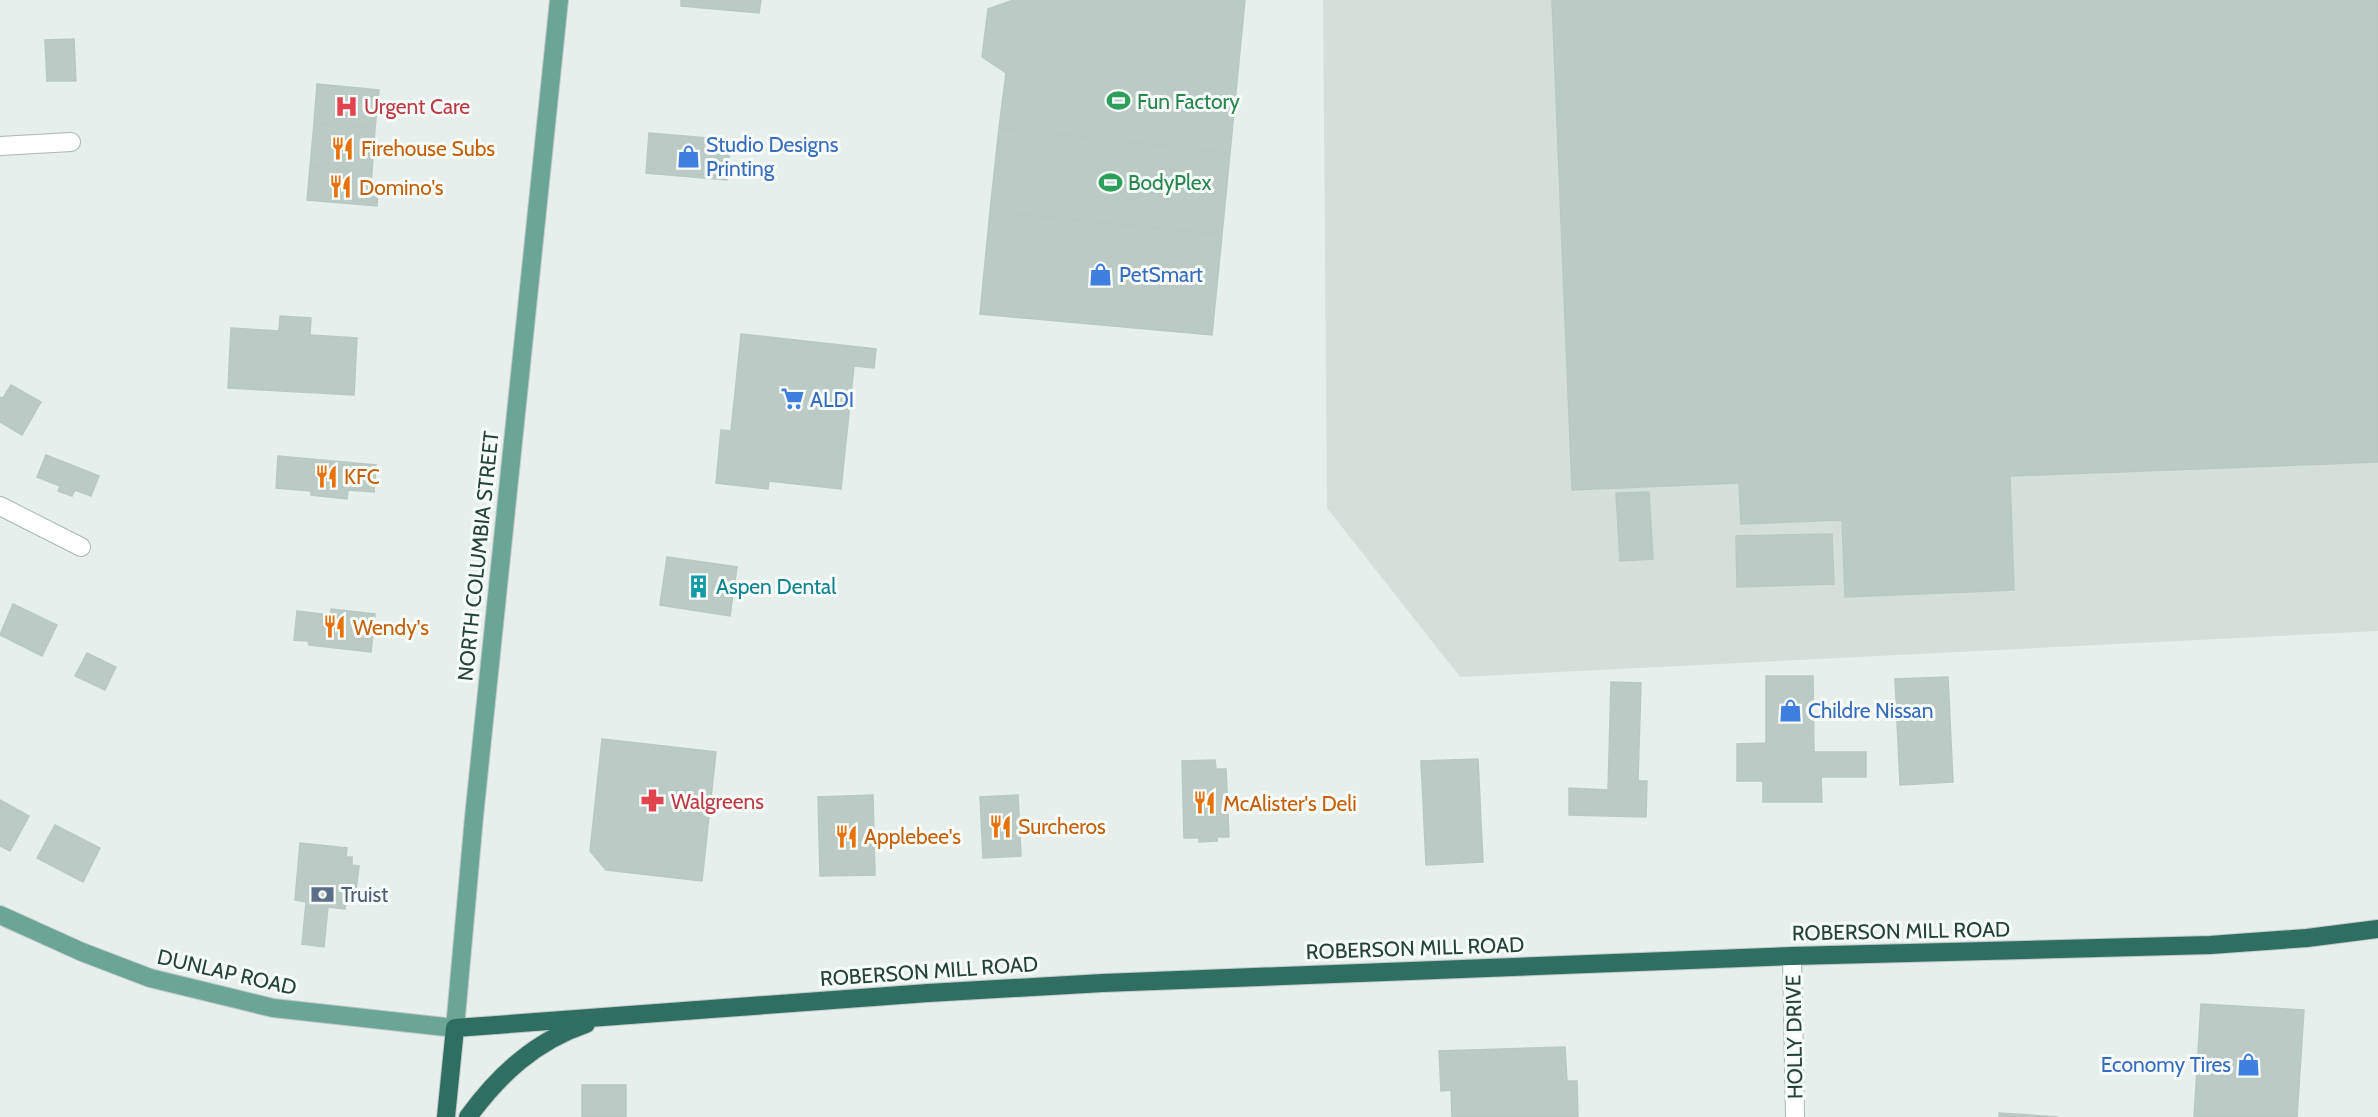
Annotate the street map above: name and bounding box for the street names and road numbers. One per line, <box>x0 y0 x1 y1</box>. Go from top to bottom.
street label: NORTH COLUMBIA STREET <box>452 430 504 682</box>
street label: ROBERSON MILL ROAD <box>1792 917 2010 945</box>
street label: ROBERSON MILL ROAD <box>1305 932 1525 964</box>
street label: DUNLAP ROAD <box>155 944 299 1000</box>
street label: ROBERSON MILL ROAD <box>819 951 1039 991</box>
street label: HOLLY DRIVE <box>1780 975 1808 1099</box>

